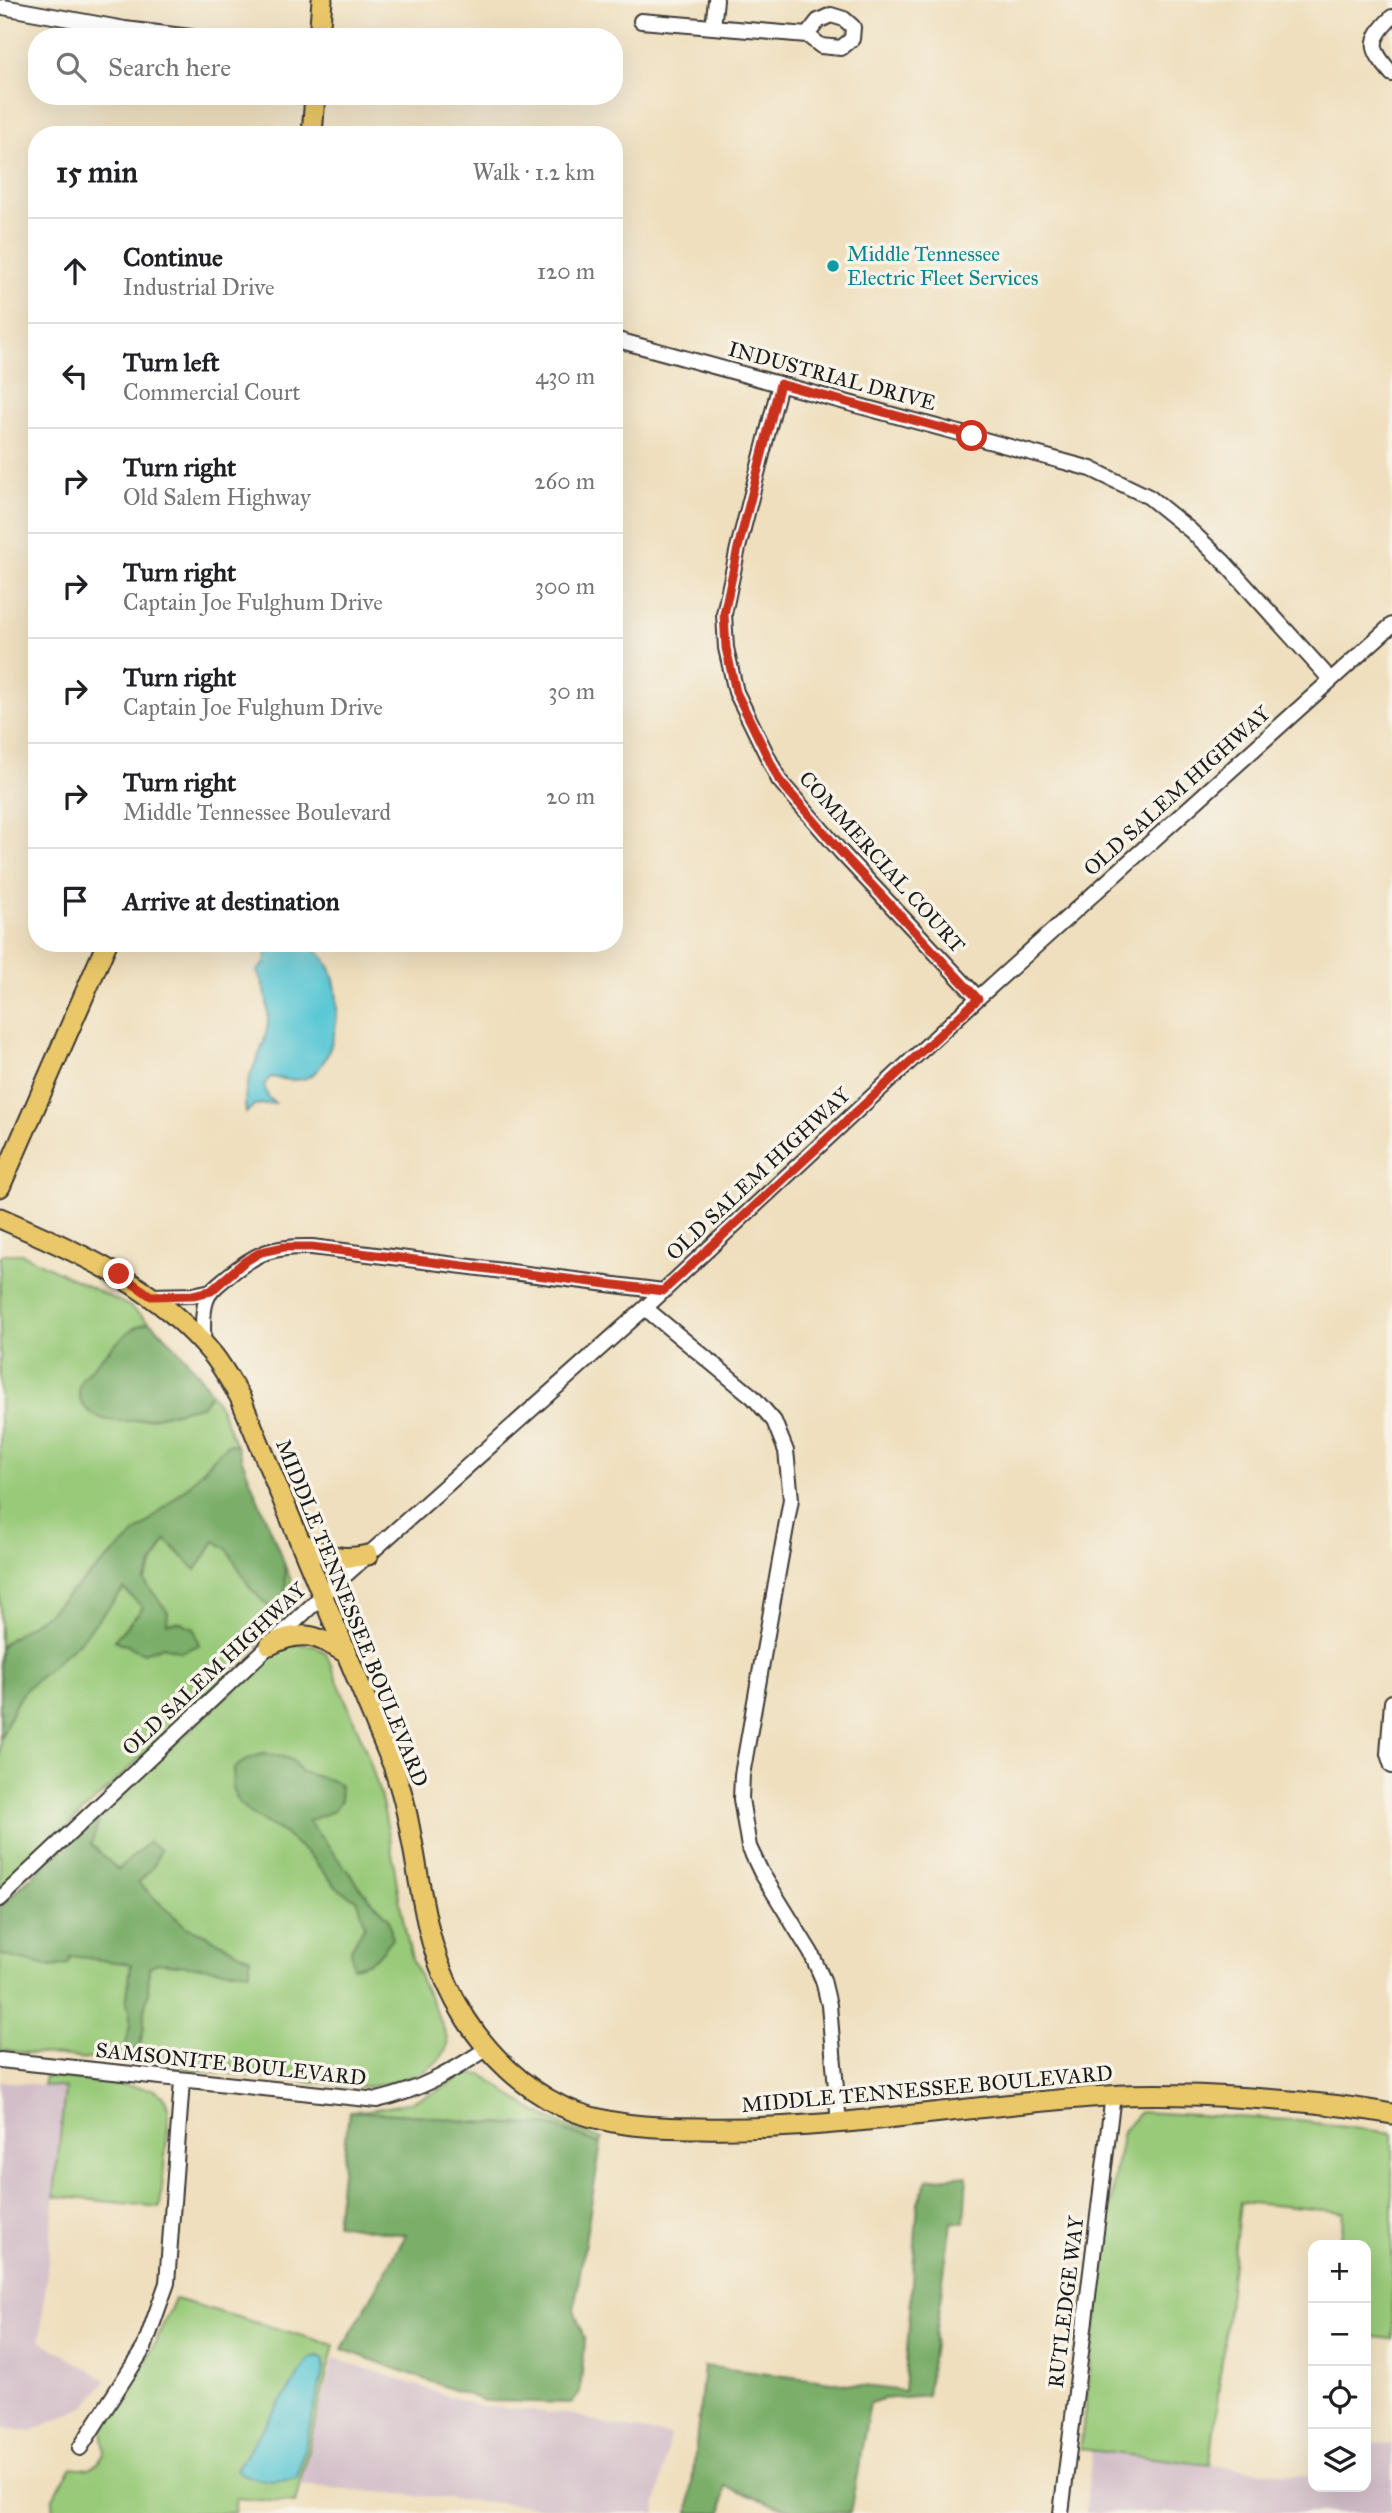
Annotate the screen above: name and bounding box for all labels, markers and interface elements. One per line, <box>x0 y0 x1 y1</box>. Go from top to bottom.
search box <box>28 28 623 105</box>
icon: search <box>52 48 90 86</box>
text: Search here <box>108 51 231 83</box>
text: 15 min <box>56 154 138 190</box>
text: Walk · 1.2 km <box>473 158 595 186</box>
text: Continue <box>123 241 223 273</box>
place label: Middle Tennessee Electric Fleet Services <box>847 241 1039 291</box>
icon: ahead <box>56 252 94 290</box>
text: 120 m <box>537 257 595 285</box>
marker: Middle Tennessee Electric Fleet Services <box>825 258 841 274</box>
text: Industrial Drive <box>123 273 275 301</box>
street label: INDUSTRIAL DRIVE <box>725 336 939 416</box>
text: Turn left <box>123 346 219 378</box>
icon: left <box>56 357 94 395</box>
text: 430 m <box>535 362 595 390</box>
text: Commercial Court <box>123 378 300 406</box>
route start <box>956 420 987 451</box>
text: Turn right <box>123 451 236 483</box>
icon: right <box>56 462 94 500</box>
text: 260 m <box>534 467 595 495</box>
text: Old Salem Highway <box>123 483 311 511</box>
text: Turn right <box>123 556 236 588</box>
icon: right <box>56 567 94 605</box>
text: 300 m <box>535 572 595 600</box>
text: Captain Joe Fulghum Drive <box>123 588 383 616</box>
text: Turn right <box>123 661 236 693</box>
icon: right <box>56 672 94 710</box>
text: 30 m <box>548 677 595 705</box>
text: Captain Joe Fulghum Drive <box>123 693 383 721</box>
street label: OLD SALEM HIGHWAY <box>1078 700 1276 882</box>
text: Turn right <box>123 766 236 798</box>
street label: COMMERCIAL COURT <box>793 766 971 958</box>
icon: right <box>56 777 94 815</box>
text: 20 m <box>546 782 595 810</box>
text: Middle Tennessee Boulevard <box>123 798 391 826</box>
icon: arrive <box>56 882 94 920</box>
text: Arrive at destination <box>123 885 340 917</box>
street label: OLD SALEM HIGHWAY <box>661 1082 856 1266</box>
route end <box>103 1258 134 1289</box>
street label: MIDDLE TENNESSEE BOULEVARD <box>270 1435 434 1791</box>
street label: OLD SALEM HIGHWAY <box>117 1577 312 1761</box>
street label: SAMSONITE BOULEVARD <box>94 2037 368 2091</box>
street label: MIDDLE TENNESSEE BOULEVARD <box>740 2060 1114 2118</box>
street label: RUTLEDGE WAY <box>1043 2214 1090 2389</box>
map controls <box>1308 2240 1371 2492</box>
button: + <box>1308 2240 1371 2303</box>
button: − <box>1308 2303 1371 2366</box>
button: locate <box>1308 2366 1371 2429</box>
button: layers <box>1308 2429 1371 2492</box>

